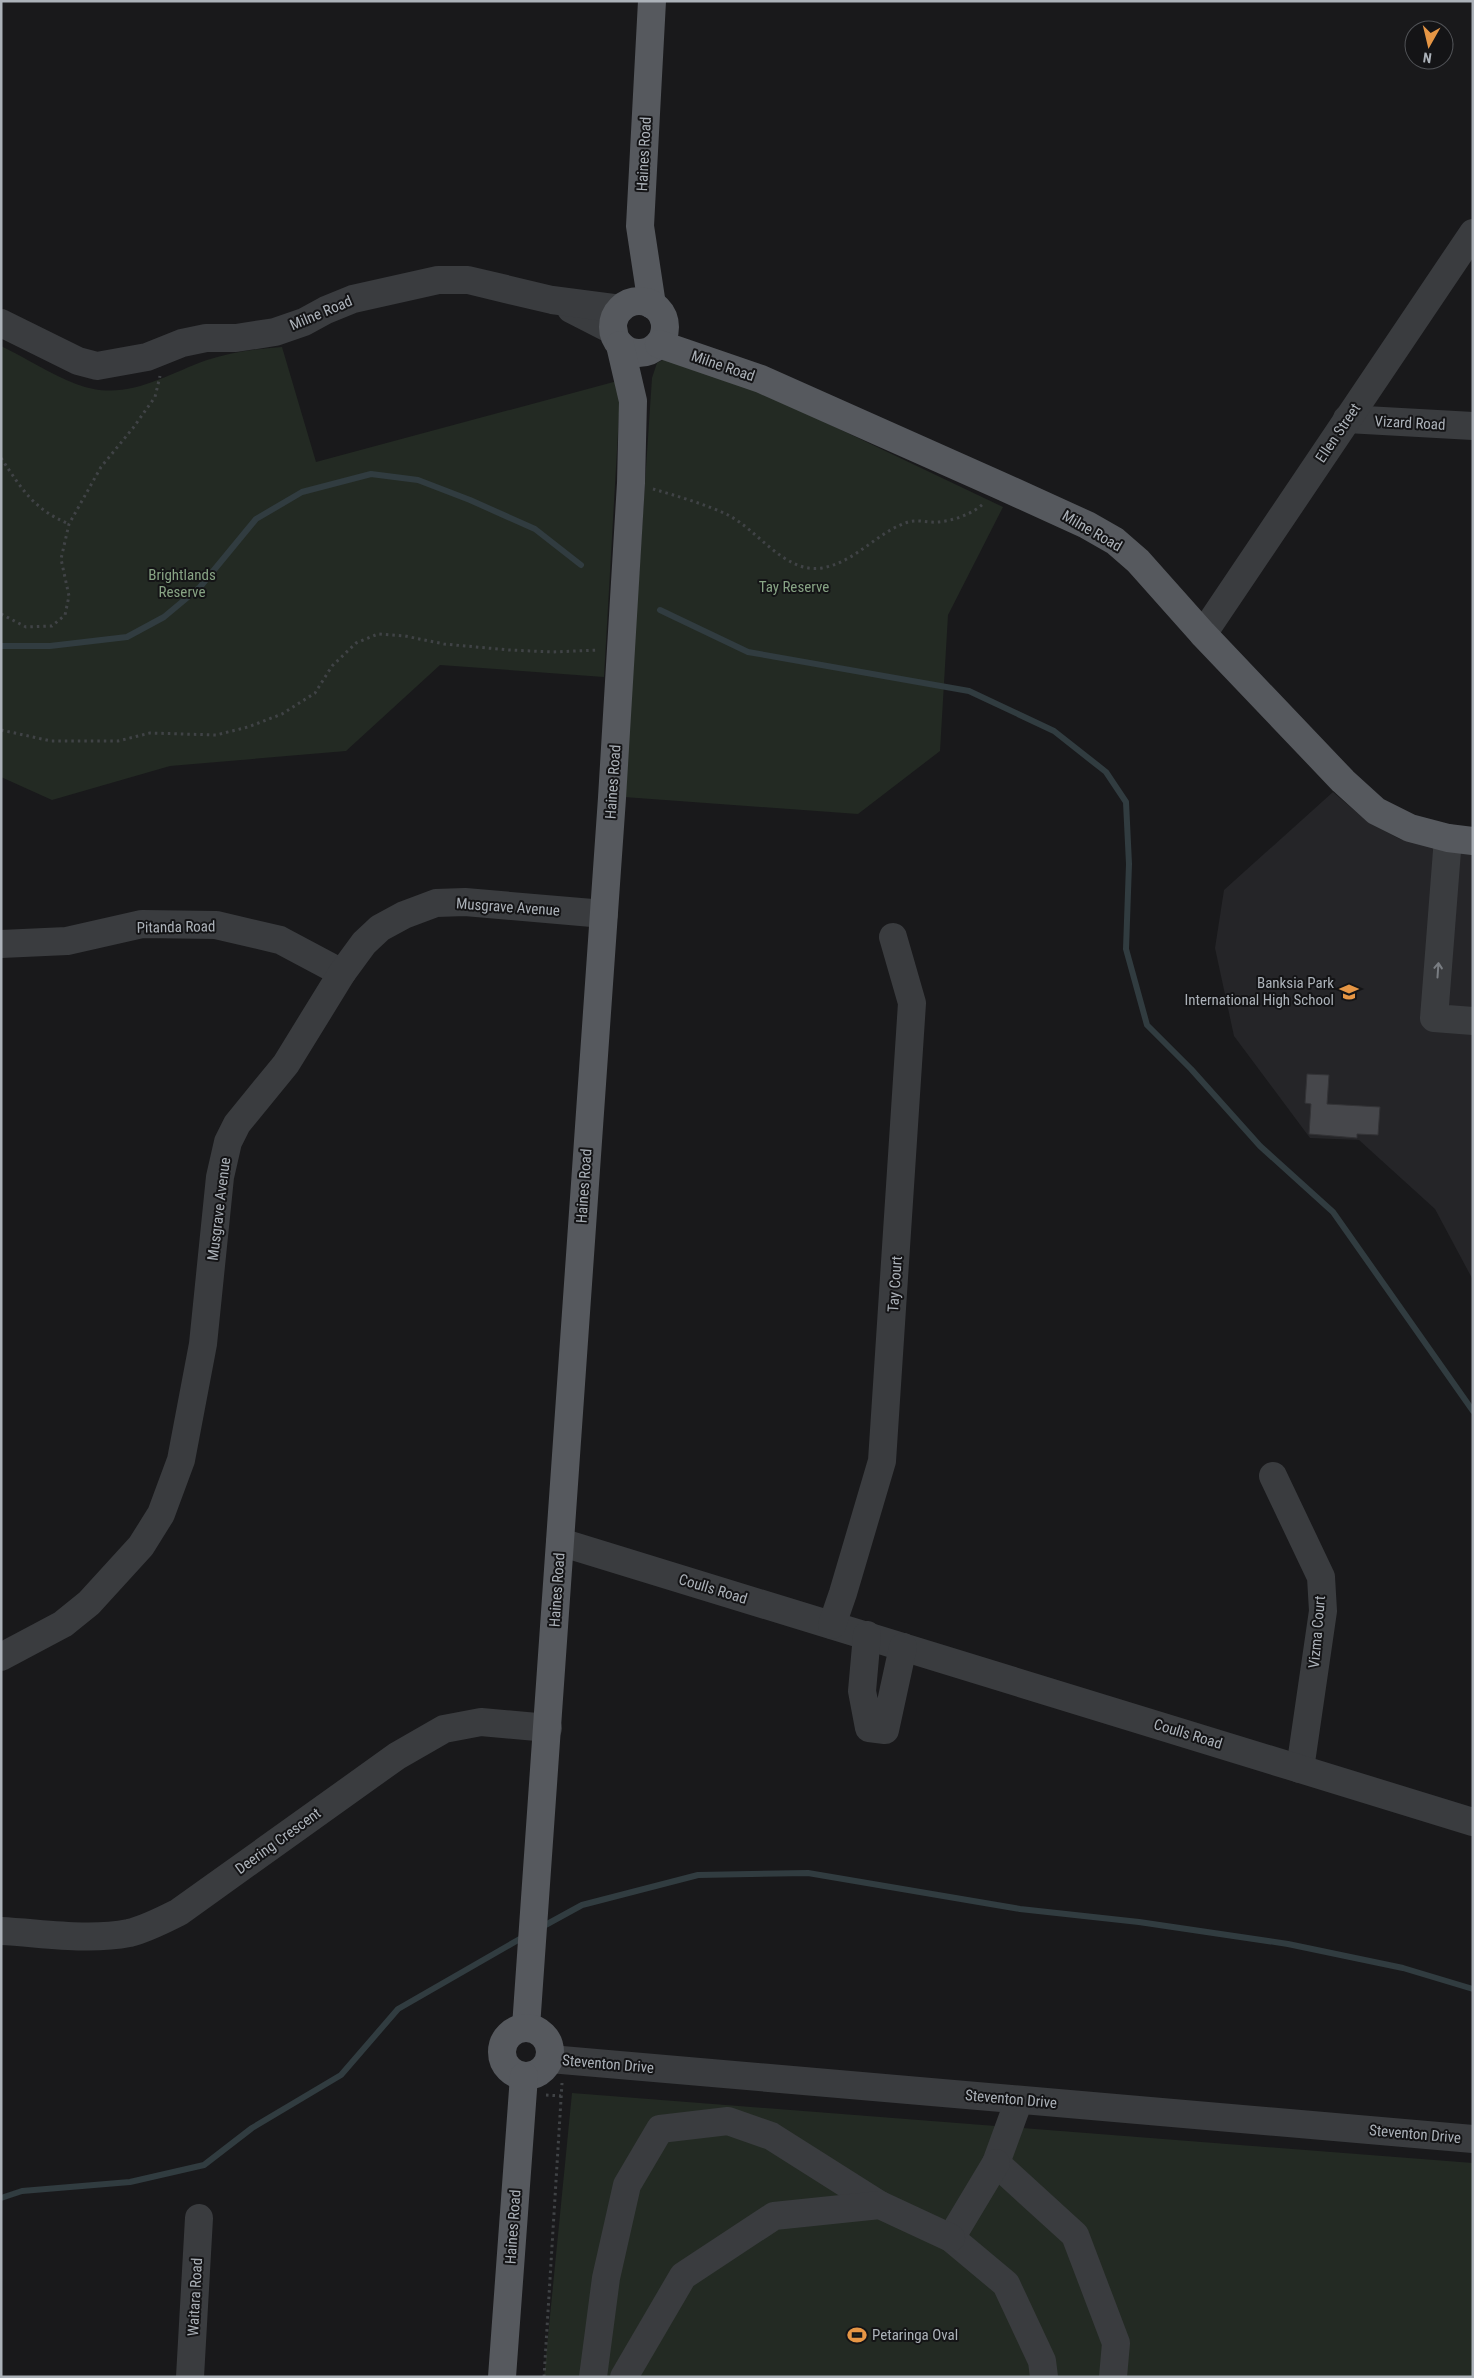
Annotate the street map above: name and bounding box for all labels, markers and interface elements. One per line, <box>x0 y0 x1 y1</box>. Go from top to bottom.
north arrow <box>1404 20 1454 70</box>
text: N <box>1422 49 1433 66</box>
street label: Haines Road <box>633 116 655 192</box>
street label: Milne Road <box>287 292 355 334</box>
street label: Milne Road <box>689 347 757 385</box>
street label: Ellen Street <box>1312 400 1364 466</box>
street label: Vizard Road <box>1374 412 1446 434</box>
street label: Milne Road <box>1059 507 1125 555</box>
park label: Brightlands Reserve <box>148 566 216 601</box>
park label: Tay Reserve <box>759 578 829 596</box>
street label: Haines Road <box>601 744 625 820</box>
street label: Musgrave Avenue <box>455 894 561 920</box>
street label: Pitanda Road <box>136 917 216 937</box>
one-way arrow <box>1433 962 1443 978</box>
place label: Banksia Park International High School <box>1184 974 1334 1009</box>
school or university icon: Banksia Park International High School <box>1338 981 1360 1003</box>
street label: Haines Road <box>572 1148 596 1224</box>
street label: Musgrave Avenue <box>204 1156 234 1262</box>
street label: Tay Court <box>884 1255 906 1313</box>
street label: Haines Road <box>545 1552 569 1628</box>
street label: Coulls Road <box>677 1570 749 1608</box>
street label: Vizma Court <box>1305 1595 1329 1669</box>
street label: Coulls Road <box>1152 1715 1224 1753</box>
street label: Deering Crescent <box>232 1804 324 1878</box>
street label: Steventon Drive <box>561 2051 655 2077</box>
street label: Steventon Drive <box>964 2086 1058 2112</box>
street label: Steventon Drive <box>1368 2121 1462 2147</box>
street label: Haines Road <box>501 2189 525 2265</box>
street label: Waitara Road <box>184 2257 206 2337</box>
sports icon: Petaringa Oval <box>846 2324 868 2346</box>
place label: Petaringa Oval <box>872 2326 958 2344</box>

